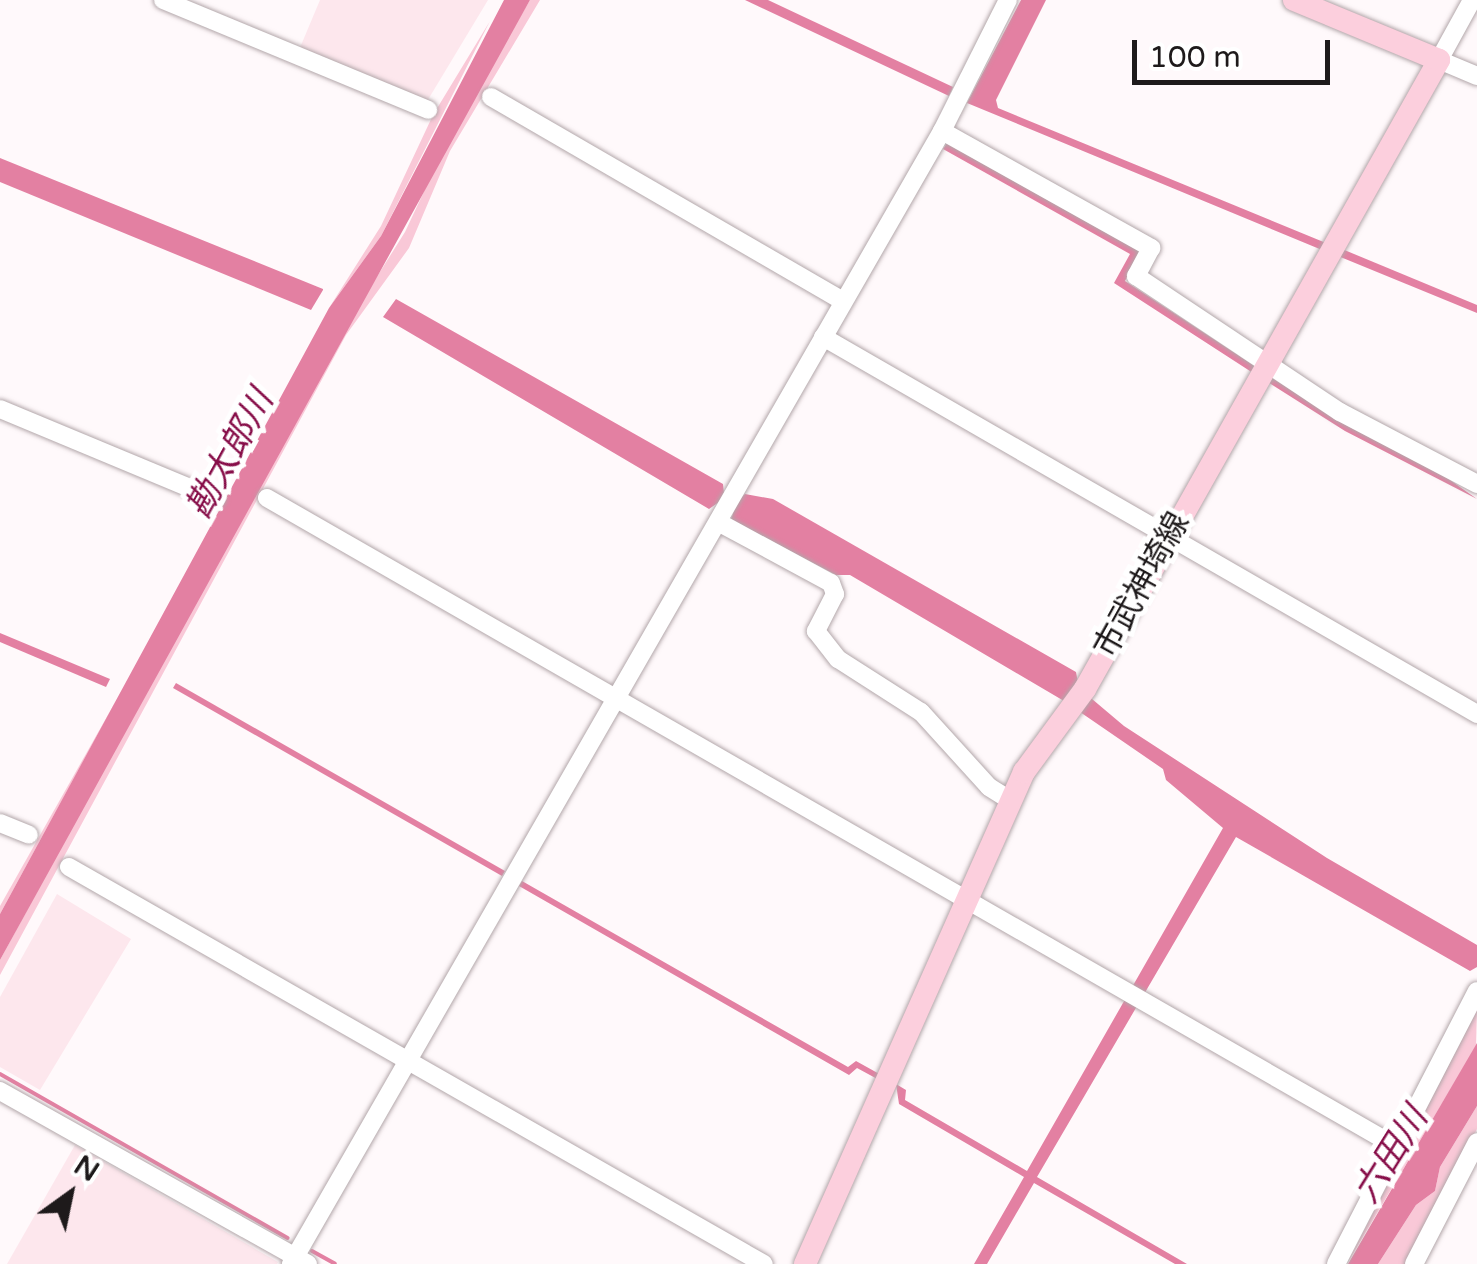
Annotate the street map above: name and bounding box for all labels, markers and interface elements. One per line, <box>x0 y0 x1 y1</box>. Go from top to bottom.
scale bar <box>1137 20 1334 82</box>
text: 100 m <box>1149 39 1241 76</box>
water label: 勘太郎川 <box>178 383 282 525</box>
street label: 市武神埼線 <box>1086 506 1198 664</box>
water label: 六田川 <box>1345 1099 1437 1211</box>
north arrow <box>20 1144 120 1244</box>
text: N <box>68 1148 105 1189</box>

